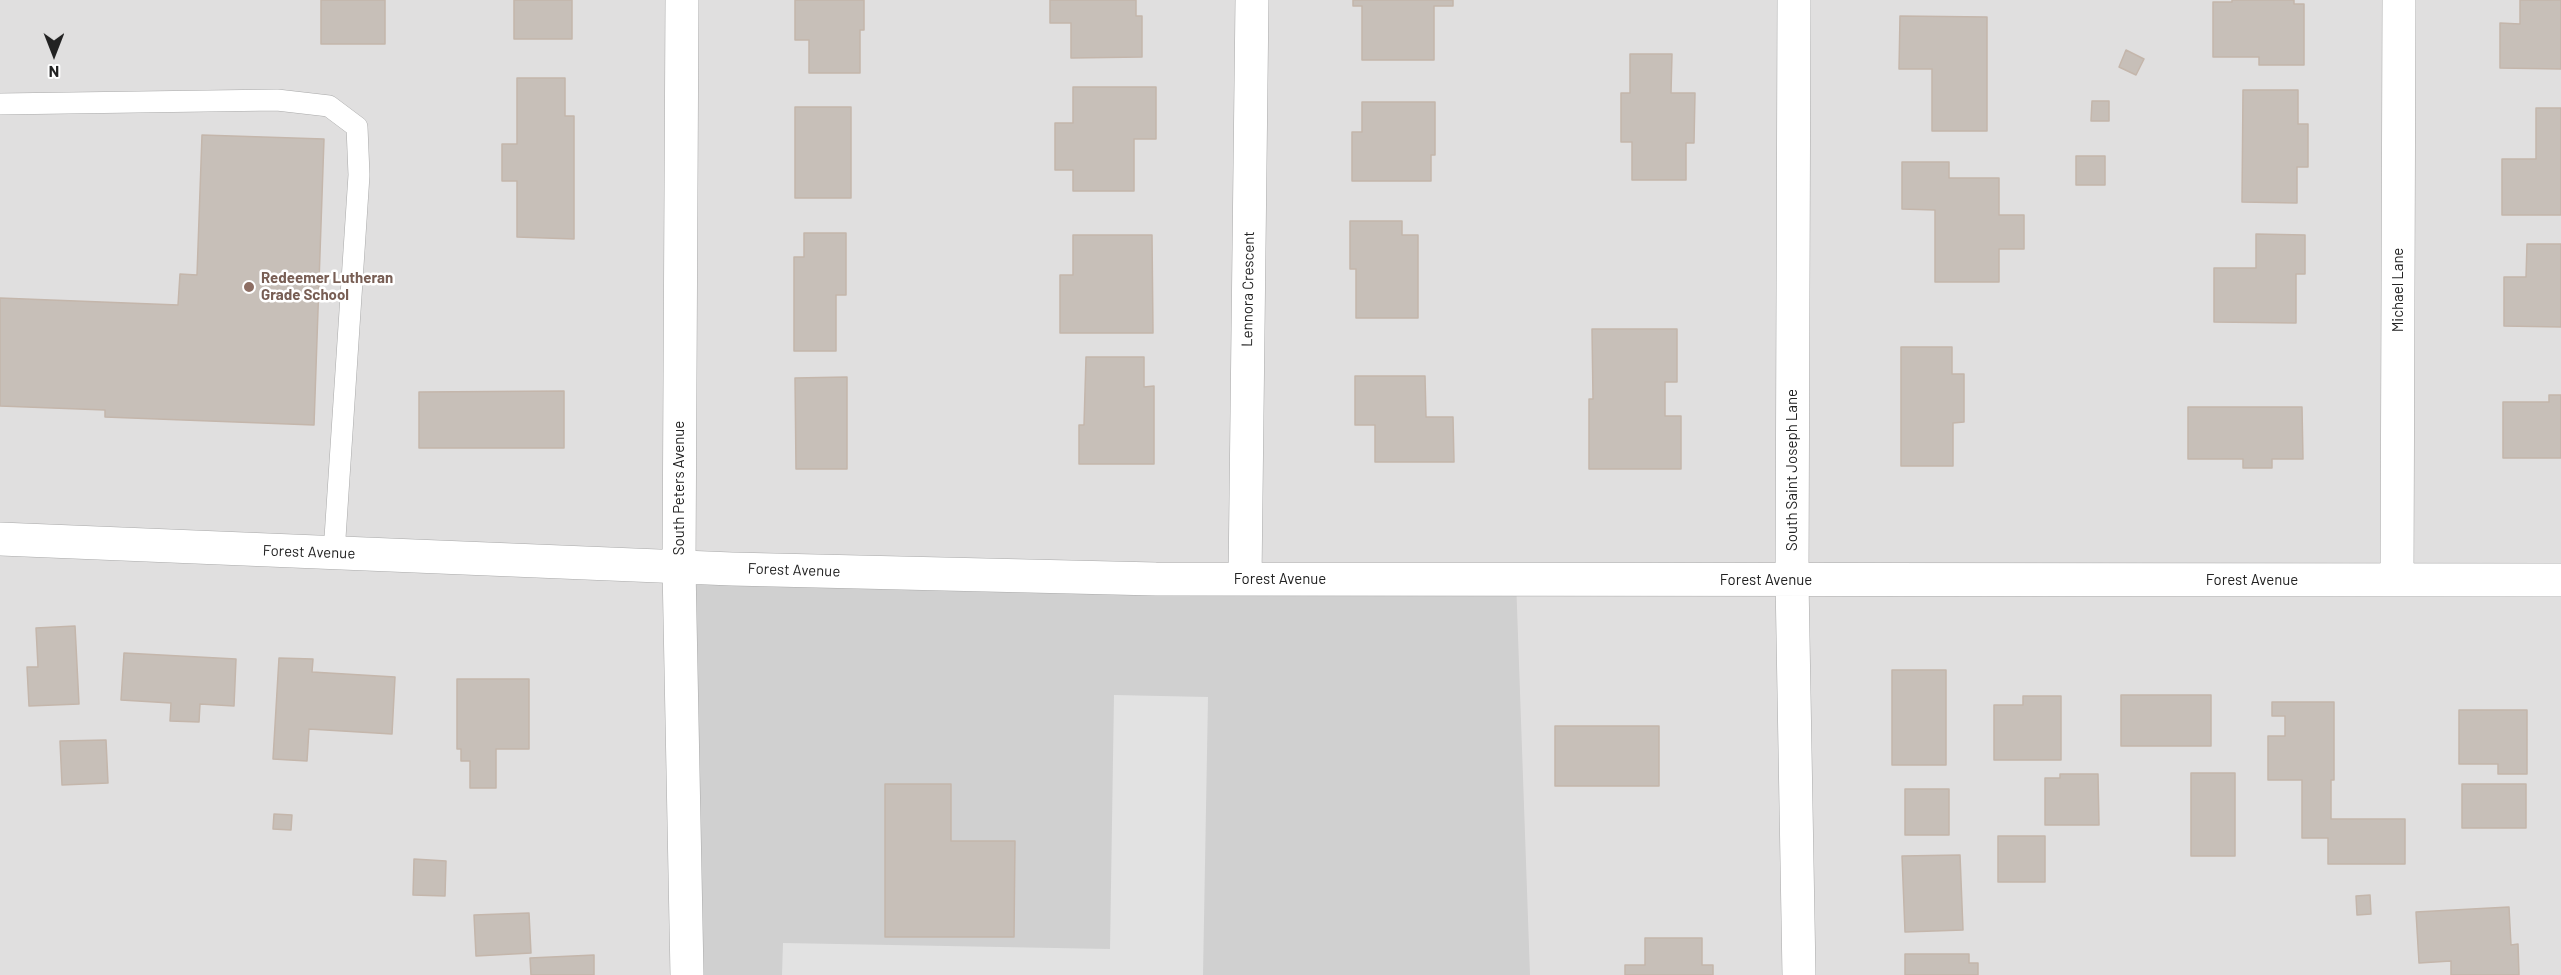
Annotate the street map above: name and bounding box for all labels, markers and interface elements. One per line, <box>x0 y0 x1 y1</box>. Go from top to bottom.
north arrow <box>24 24 84 84</box>
text: N <box>49 63 59 82</box>
street label: Lennora Crescent <box>1238 231 1258 347</box>
street label: Michael Lane <box>2389 248 2407 332</box>
place label: Redeemer Lutheran Grade School <box>261 269 393 304</box>
marker: Redeemer Lutheran Grade School <box>242 280 256 294</box>
street label: South Saint Joseph Lane <box>1783 389 1801 551</box>
street label: South Peters Avenue <box>670 421 688 555</box>
street label: Forest Avenue <box>262 541 356 563</box>
street label: Forest Avenue <box>747 559 841 581</box>
street label: Forest Avenue <box>1234 570 1326 588</box>
street label: Forest Avenue <box>1720 571 1812 589</box>
street label: Forest Avenue <box>2206 571 2298 589</box>

